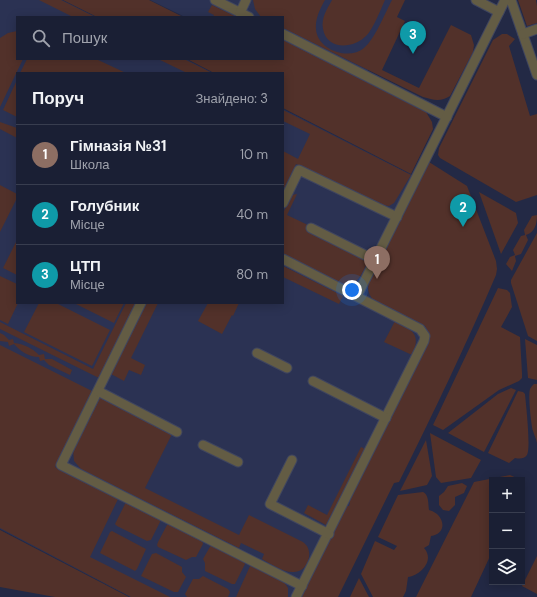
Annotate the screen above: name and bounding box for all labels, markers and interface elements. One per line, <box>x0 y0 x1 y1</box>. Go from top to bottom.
search box <box>16 16 284 60</box>
pin: 3 <box>400 21 426 54</box>
icon: search <box>30 27 52 49</box>
text: Пошук <box>62 28 107 48</box>
text: Поруч <box>32 87 84 109</box>
text: Знайдено: 3 <box>195 90 268 107</box>
text: Гімназія №31 <box>70 136 166 156</box>
text: 1 <box>43 146 47 163</box>
text: 10 m <box>240 146 268 163</box>
text: Школа <box>70 156 110 173</box>
pin: 2 <box>450 194 476 227</box>
text: Голубник <box>70 196 139 216</box>
text: 2 <box>41 206 49 223</box>
text: 40 m <box>236 206 268 223</box>
text: Місце <box>70 216 105 233</box>
pin: 1 <box>364 246 390 279</box>
text: ЦТП <box>70 256 101 276</box>
text: 3 <box>41 266 49 283</box>
text: 80 m <box>236 266 268 283</box>
text: Місце <box>70 276 105 293</box>
your location <box>342 280 362 300</box>
map controls <box>489 477 525 585</box>
button: + <box>489 477 525 513</box>
button: − <box>489 513 525 549</box>
button: layers <box>489 549 525 585</box>

